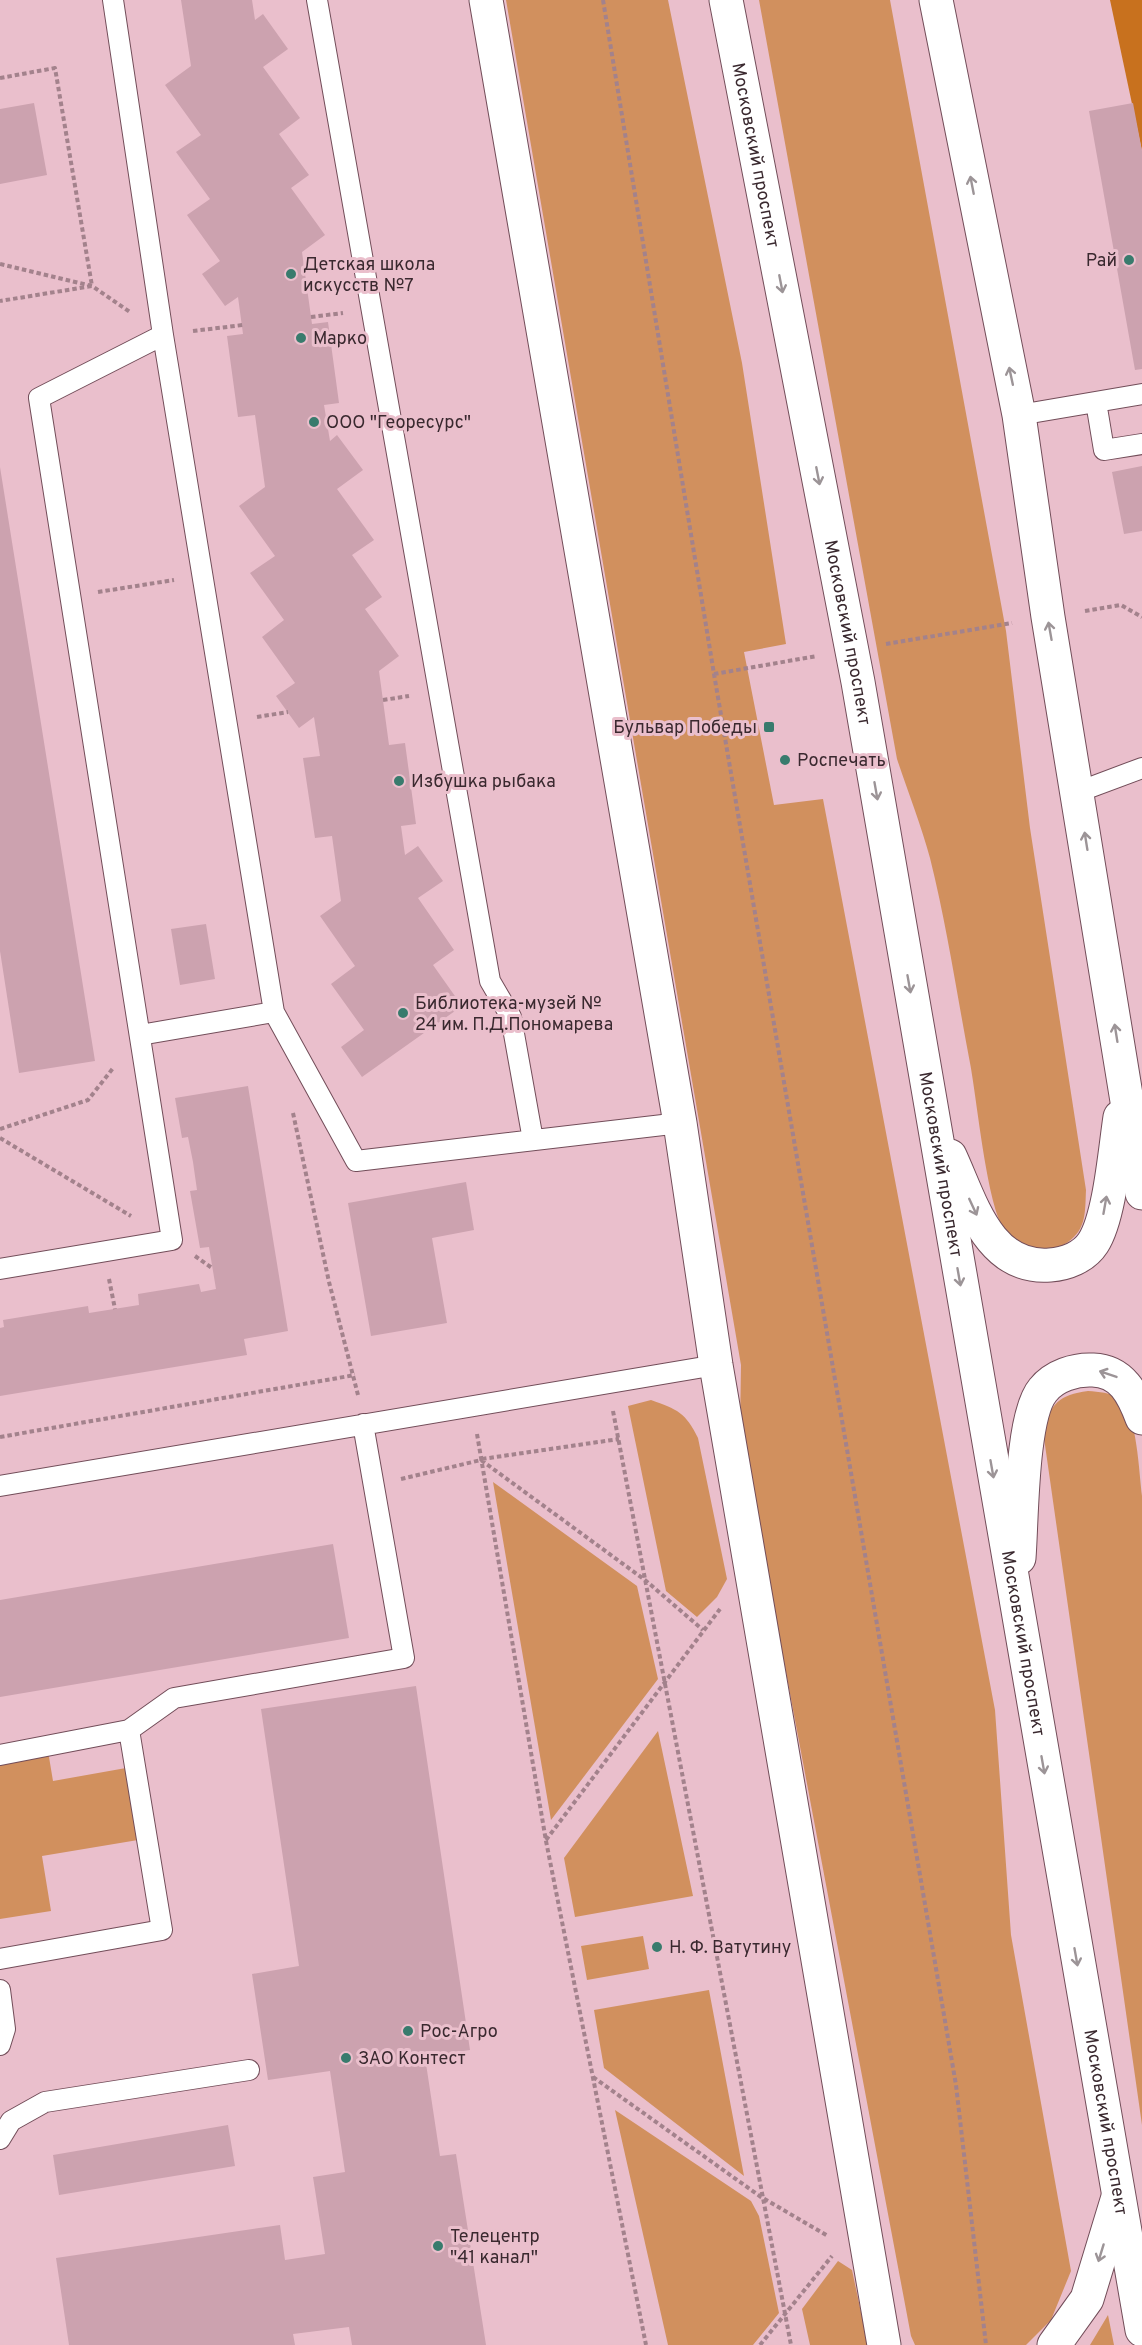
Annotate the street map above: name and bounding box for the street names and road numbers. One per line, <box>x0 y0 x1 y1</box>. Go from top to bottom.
street label: Московский проспект <box>725 61 784 250</box>
street label: Московский проспект <box>818 538 875 727</box>
street label: Московский проспект <box>912 1070 967 1259</box>
street label: Московский проспект <box>995 1549 1049 1738</box>
street label: Московский проспект <box>1077 2028 1132 2217</box>

